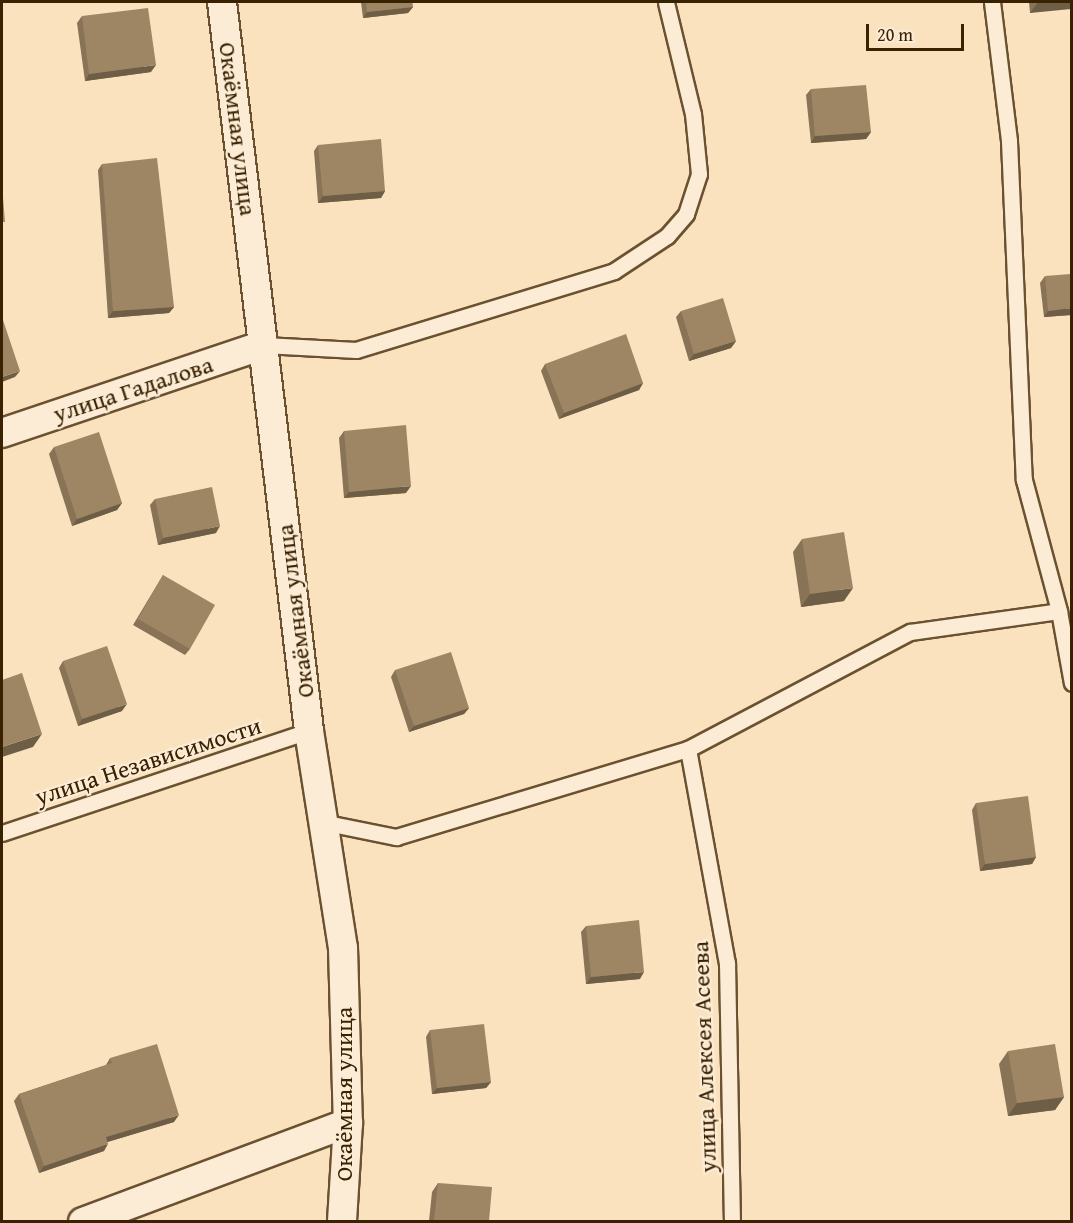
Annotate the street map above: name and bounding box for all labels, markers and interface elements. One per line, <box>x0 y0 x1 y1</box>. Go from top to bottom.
scale bar <box>869 12 966 50</box>
text: 20 m <box>877 21 913 48</box>
street label: Окаёмная улица <box>213 41 263 217</box>
street label: улица Гадалова <box>50 350 216 428</box>
street label: Окаёмная улица <box>270 523 320 699</box>
street label: улица Независимости <box>31 711 265 811</box>
street label: улица Алексея Асеева <box>686 941 722 1173</box>
street label: Окаёмная улица <box>330 1007 358 1181</box>

